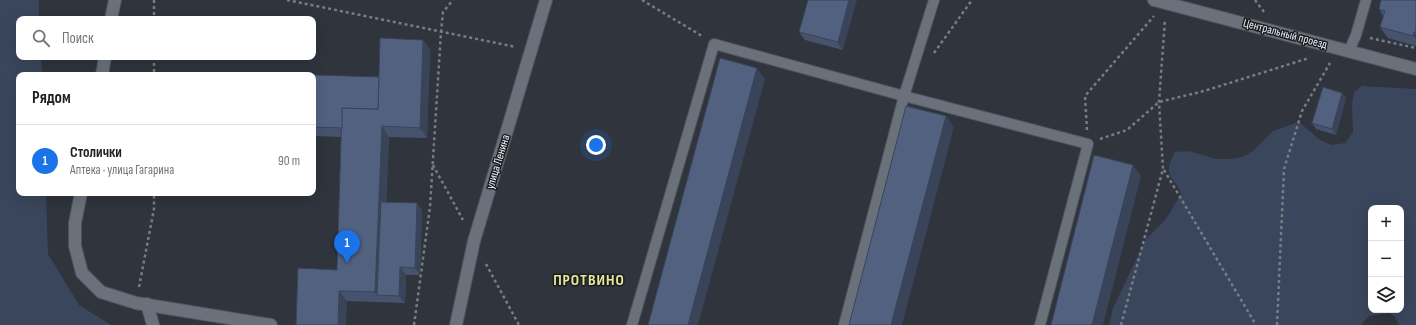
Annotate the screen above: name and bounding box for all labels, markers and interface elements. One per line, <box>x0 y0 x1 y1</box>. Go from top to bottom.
search box <box>16 16 316 60</box>
street label: Центральный проезд <box>1241 16 1329 52</box>
icon: search <box>30 27 52 49</box>
text: Поиск <box>62 29 94 48</box>
text: Рядом <box>32 88 71 108</box>
street label: улица Ленина <box>483 133 513 191</box>
your location <box>586 135 606 155</box>
text: Столички <box>70 143 122 162</box>
text: 1 <box>42 153 48 169</box>
text: 90 m <box>278 153 300 169</box>
text: Аптека · улица Гагарина <box>70 162 174 178</box>
map controls <box>1368 205 1404 313</box>
button: + <box>1368 205 1404 241</box>
pin: 1 <box>334 230 360 263</box>
button: − <box>1368 241 1404 277</box>
district label: ПРОТВИНО <box>553 271 625 290</box>
button: layers <box>1368 277 1404 313</box>

